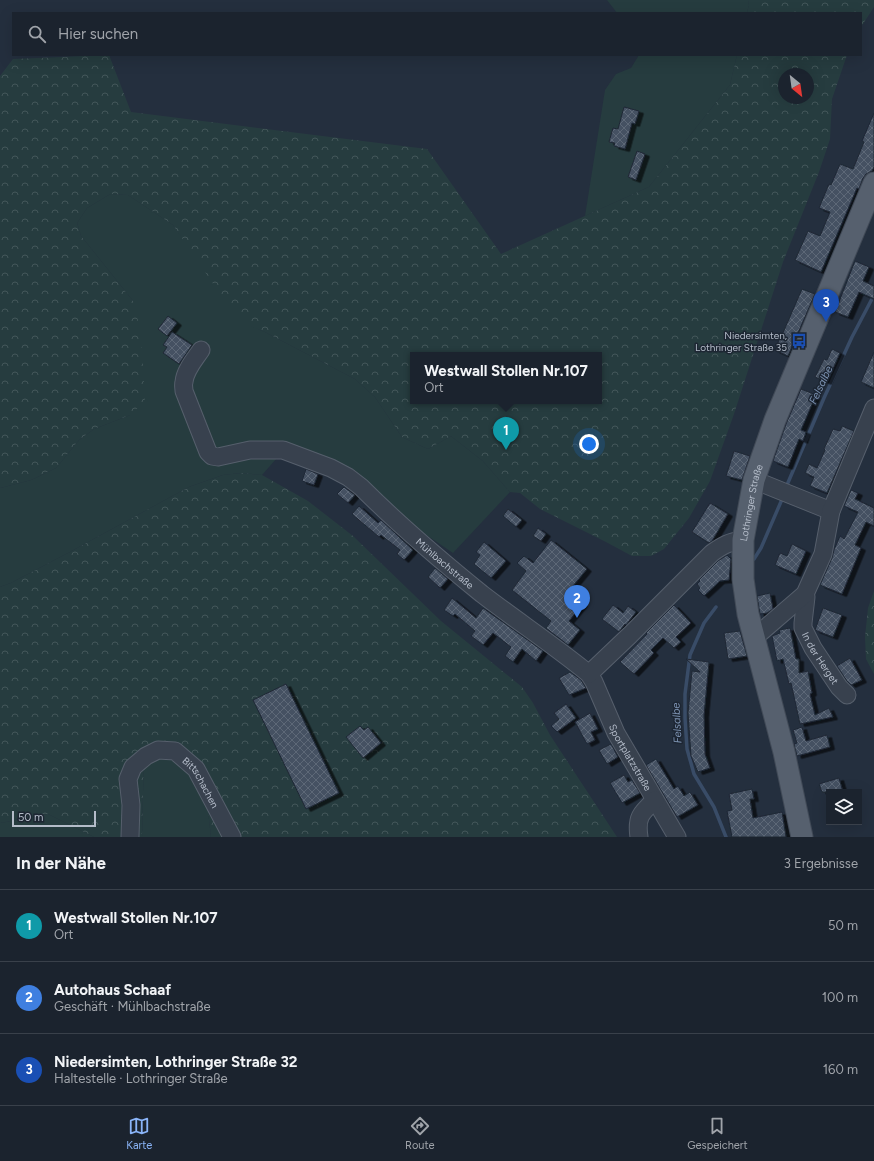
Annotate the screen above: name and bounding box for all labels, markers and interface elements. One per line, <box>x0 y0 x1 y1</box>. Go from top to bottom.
search box <box>12 12 862 56</box>
icon: search <box>26 23 48 45</box>
text: Hier suchen <box>58 25 138 43</box>
north arrow <box>778 68 814 104</box>
pin: 3 <box>813 289 839 322</box>
place label: Niedersimten, Lothringer Straße 35 <box>695 329 787 354</box>
bus stop icon: Niedersimten, Lothringer Straße 35 <box>790 332 808 350</box>
popup <box>410 352 602 404</box>
text: Westwall Stollen Nr.107 <box>424 362 588 380</box>
water label: Felsalbe <box>806 364 836 406</box>
text: Ort <box>424 380 444 395</box>
pin: 1 <box>493 417 519 450</box>
your location <box>579 434 599 454</box>
street label: Lothringer Straße <box>736 462 766 542</box>
street label: Mühlbachstraße <box>413 535 477 592</box>
pin: 2 <box>564 585 590 618</box>
street label: In der Herget <box>799 629 842 687</box>
water label: Felsalbe <box>669 702 685 744</box>
street label: Sportplatzstraße <box>606 722 655 793</box>
street label: Bittschachen <box>180 754 222 811</box>
map controls <box>826 789 862 825</box>
button: layers <box>826 789 862 825</box>
scale bar <box>12 809 96 828</box>
text: 50 m <box>18 811 43 824</box>
text: In der Nähe <box>16 853 106 873</box>
text: 3 Ergebnisse <box>784 856 858 871</box>
text: Westwall Stollen Nr.107 <box>54 909 218 927</box>
text: 1 <box>26 918 32 933</box>
text: 50 m <box>828 918 858 933</box>
text: Ort <box>54 927 73 942</box>
text: Autohaus Schaaf <box>54 981 171 999</box>
text: 2 <box>25 990 33 1005</box>
text: 100 m <box>822 990 858 1005</box>
text: Geschäft · Mühlbachstraße <box>54 999 211 1014</box>
text: Niedersimten, Lothringer Straße 32 <box>54 1053 298 1071</box>
text: 3 <box>25 1062 33 1077</box>
text: 160 m <box>823 1062 858 1077</box>
text: Haltestelle · Lothringer Straße <box>54 1071 228 1086</box>
tab: Karte <box>126 1115 152 1152</box>
tab: Route <box>405 1115 435 1152</box>
tab: Gespeichert <box>687 1115 748 1152</box>

